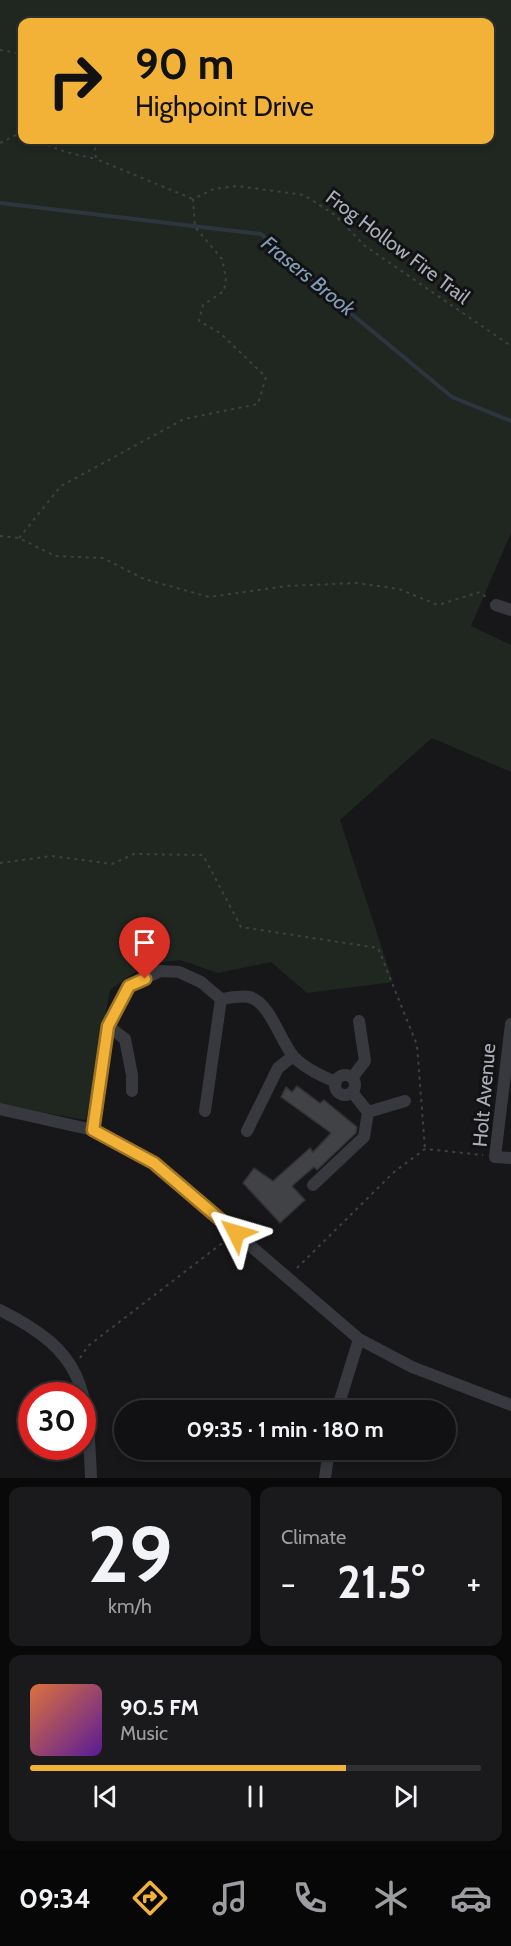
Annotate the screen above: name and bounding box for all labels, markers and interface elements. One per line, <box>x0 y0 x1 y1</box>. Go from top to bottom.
text: 90 m <box>135 38 234 90</box>
icon: right <box>36 42 114 120</box>
text: Highpoint Drive <box>135 90 314 123</box>
street label: Frog Hollow Fire Trail <box>321 185 475 309</box>
water label: Frasers Brook <box>257 230 361 321</box>
pin <box>119 917 170 979</box>
icon: arrive <box>128 926 161 959</box>
street label: Holt Avenue <box>468 1042 500 1148</box>
position arrow <box>204 1201 268 1265</box>
speed limit sign: 30 <box>18 1382 96 1460</box>
text: 09:35 · 1 min · 180 m <box>186 1416 384 1443</box>
text: 29 <box>87 1507 173 1602</box>
text: Climate <box>281 1525 346 1549</box>
text: 21.5° <box>337 1555 425 1609</box>
text: − <box>281 1563 296 1603</box>
text: + <box>466 1563 481 1603</box>
text: km/h <box>108 1594 152 1618</box>
text: 90.5 FM <box>120 1694 199 1721</box>
text: Music <box>120 1721 168 1745</box>
icon: previous <box>89 1780 122 1813</box>
icon: pause <box>239 1780 272 1813</box>
icon: next <box>389 1780 422 1813</box>
icon: directions <box>129 1877 171 1919</box>
icon: music <box>209 1877 251 1919</box>
icon: phone <box>289 1877 331 1919</box>
icon: climate <box>370 1877 412 1919</box>
icon: car <box>450 1877 492 1919</box>
text: 09:34 <box>19 1882 91 1915</box>

